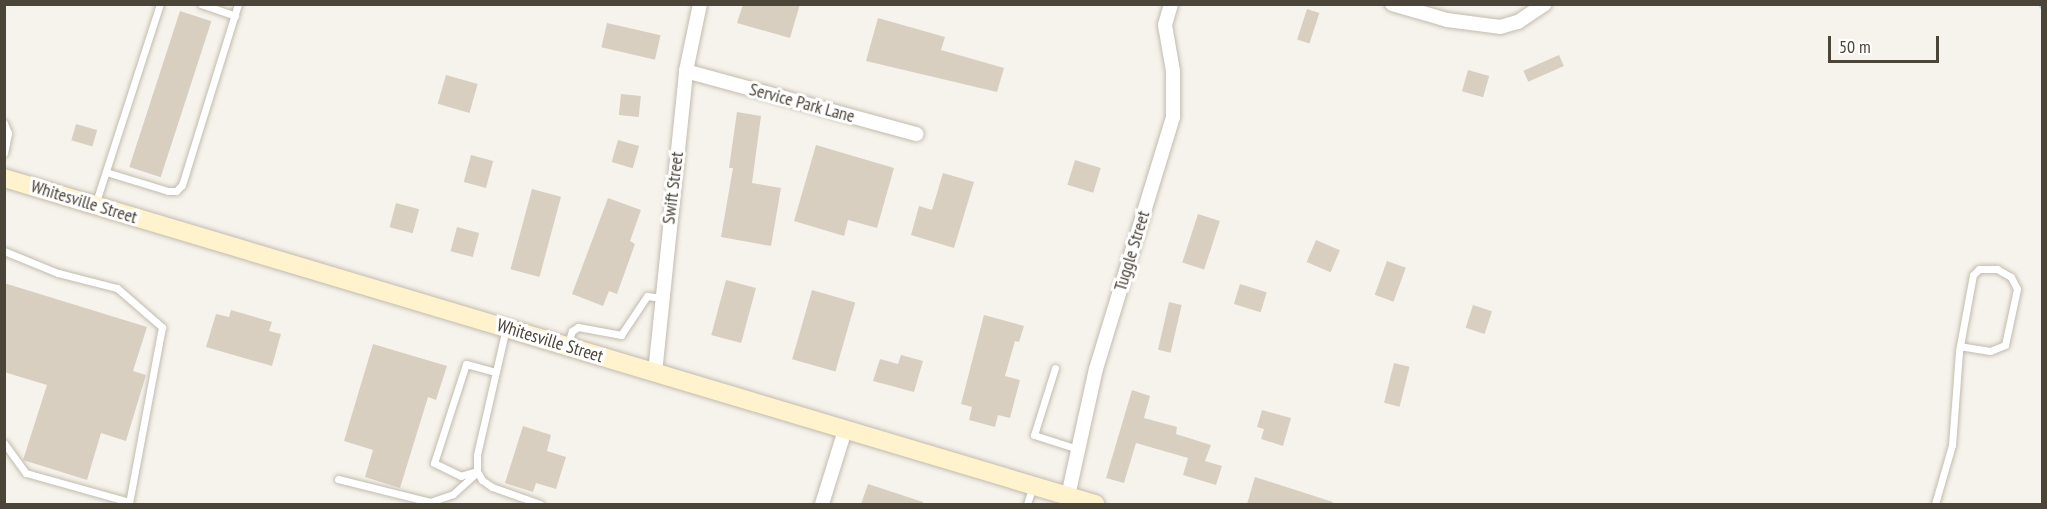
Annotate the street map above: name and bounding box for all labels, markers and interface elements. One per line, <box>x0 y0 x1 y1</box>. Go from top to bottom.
scale bar <box>1831 24 1942 62</box>
text: 50 m <box>1839 35 1871 58</box>
street label: Service Park Lane <box>747 79 857 127</box>
street label: Swift Street <box>658 151 688 225</box>
street label: Whitesville Street <box>28 176 140 228</box>
street label: Tuggle Street <box>1110 208 1154 294</box>
street label: Whitesville Street <box>494 315 606 367</box>

